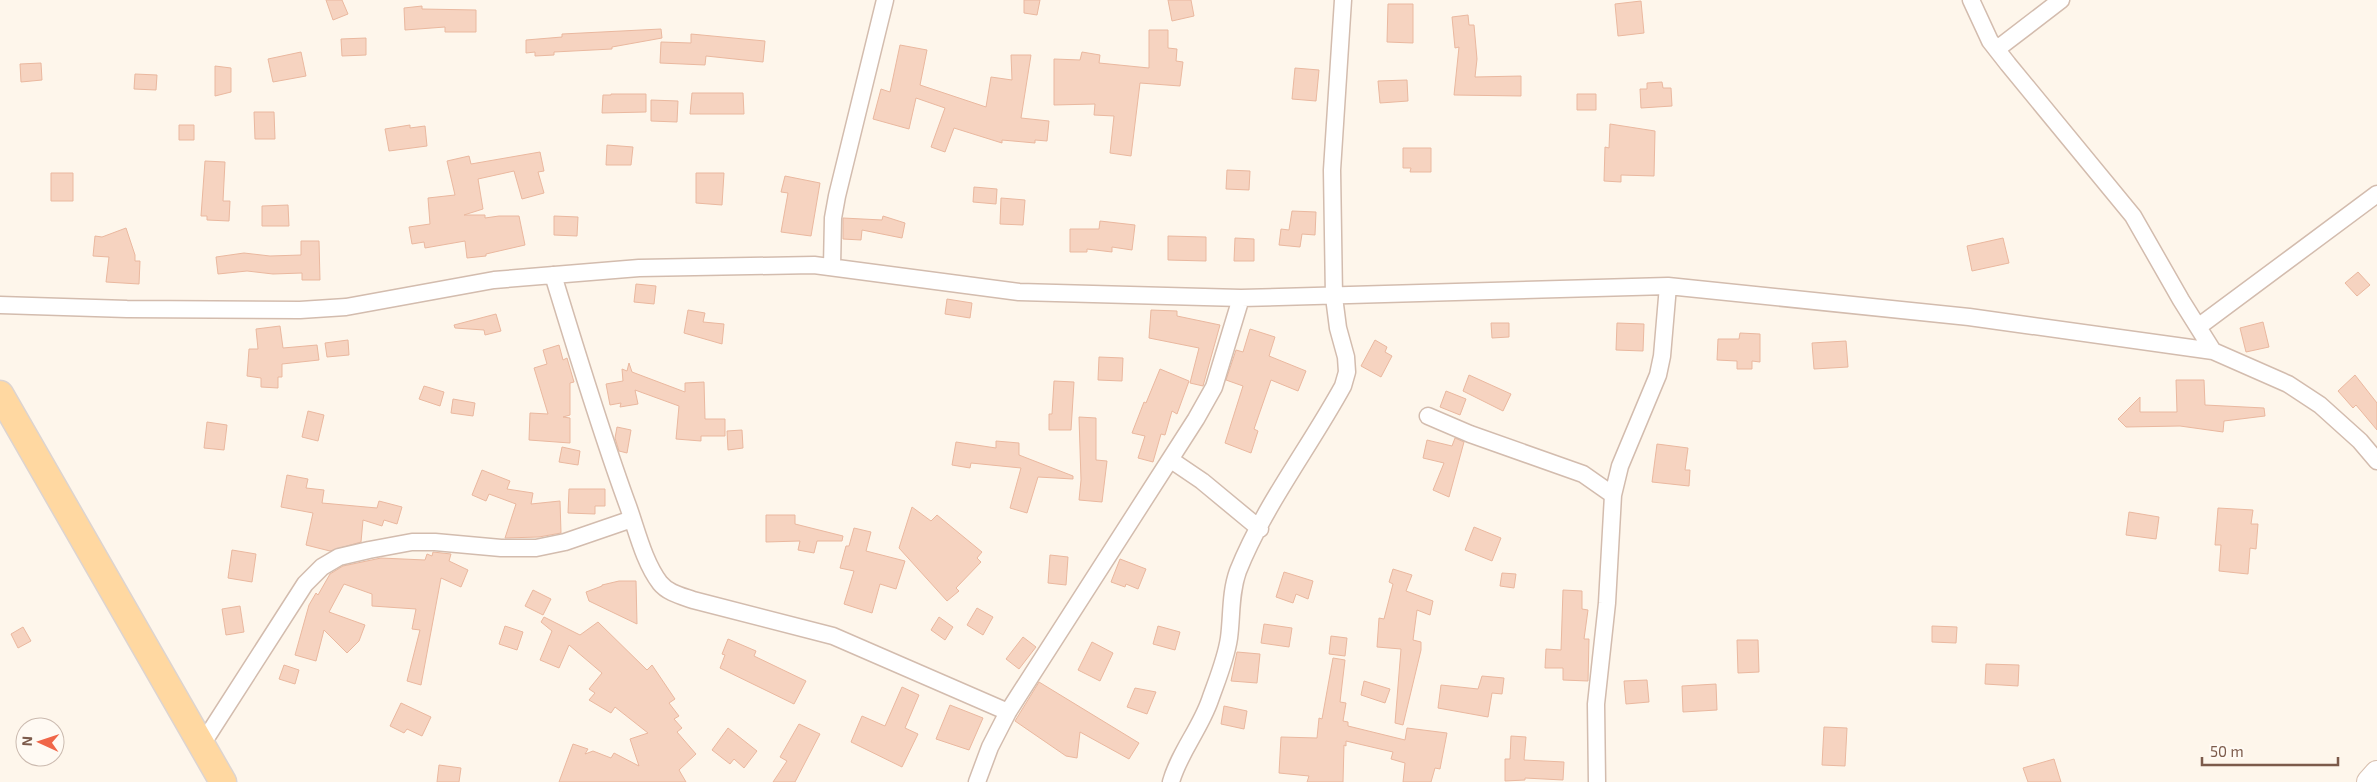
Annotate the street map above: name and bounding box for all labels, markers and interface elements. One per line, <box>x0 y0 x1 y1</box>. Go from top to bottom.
north arrow <box>15 717 65 767</box>
scale bar <box>2202 734 2338 766</box>
text: N <box>18 736 35 747</box>
text: 50 m <box>2210 742 2244 760</box>

